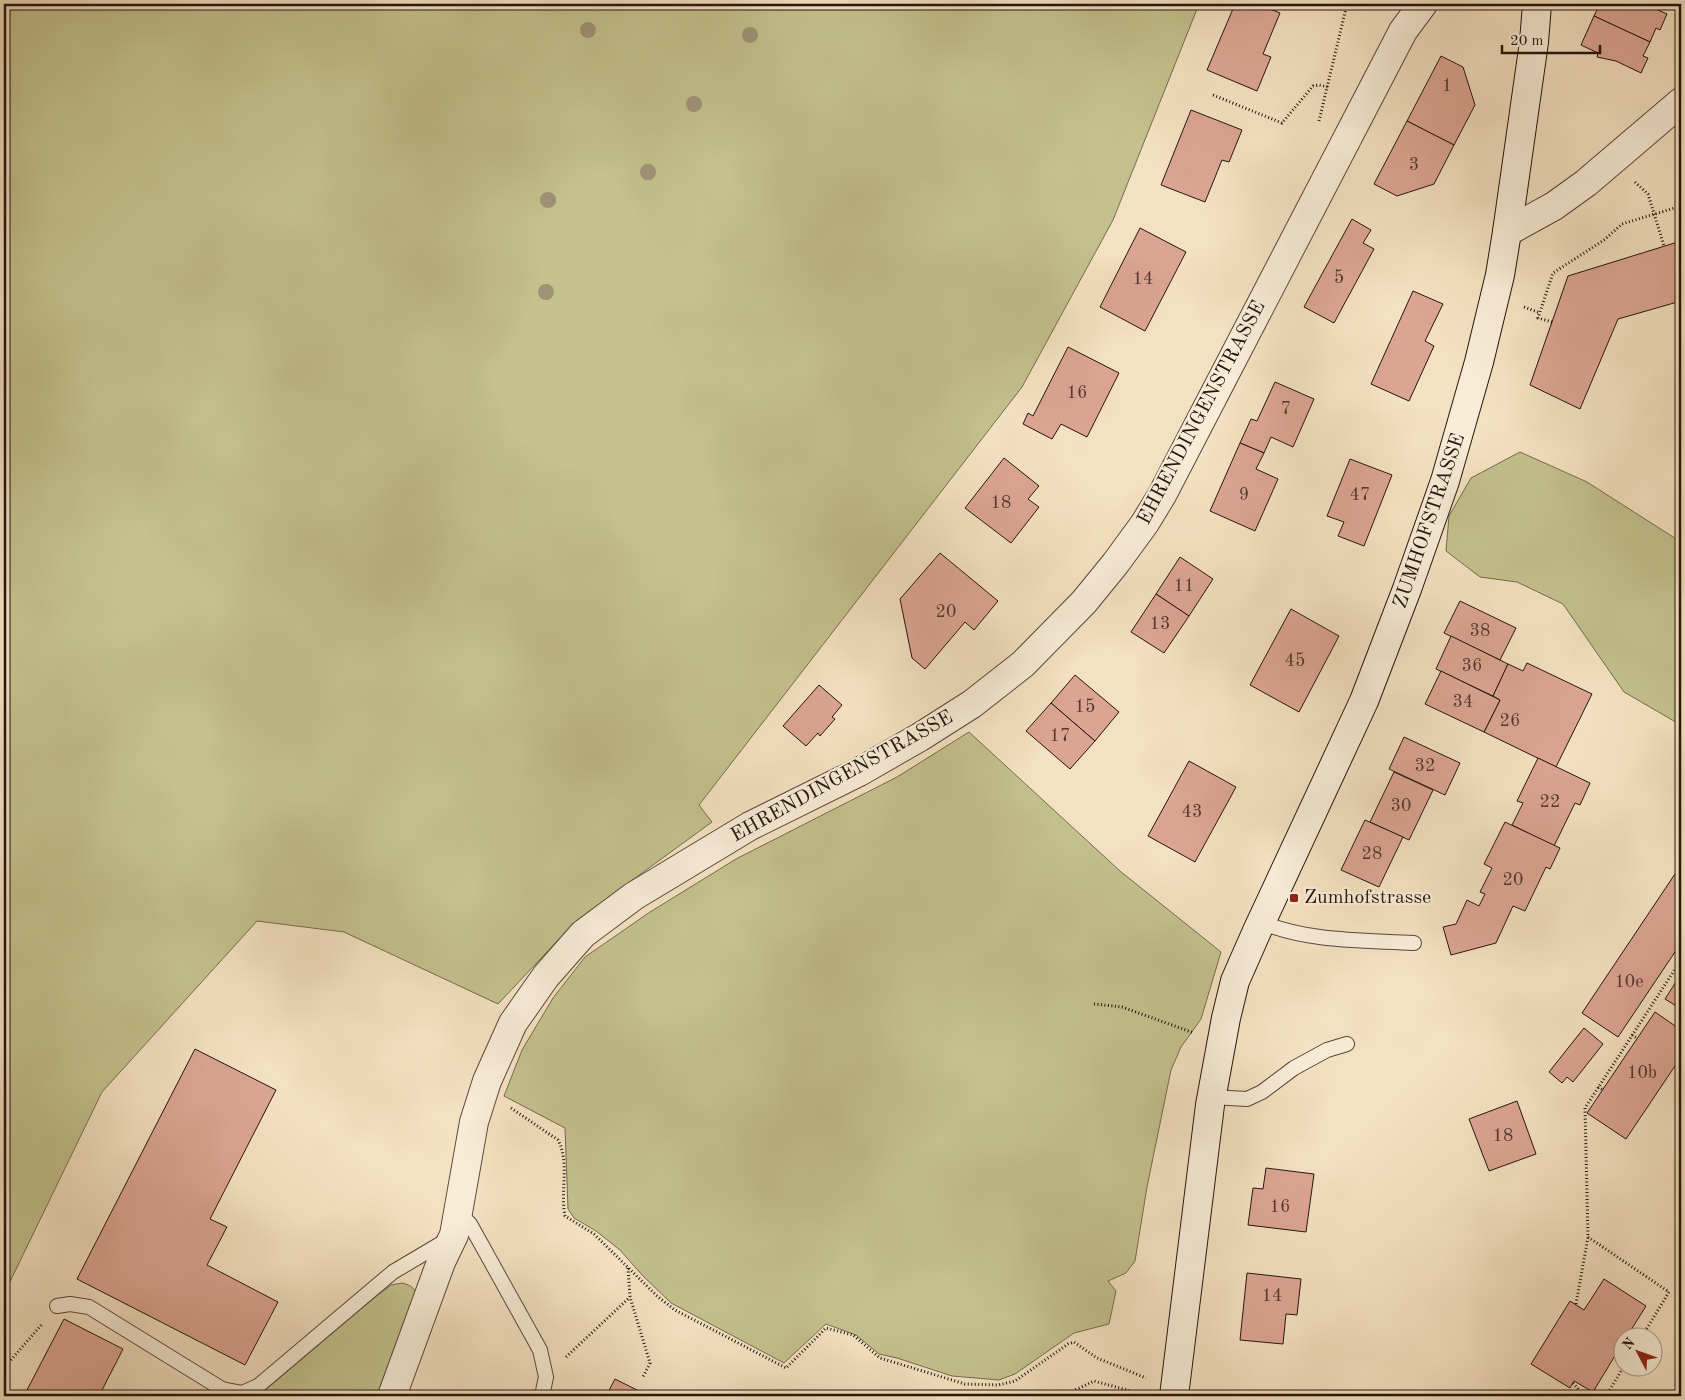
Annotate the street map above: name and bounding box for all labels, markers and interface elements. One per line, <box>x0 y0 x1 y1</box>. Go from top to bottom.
scale bar <box>1502 22 1600 54</box>
text: 20 m <box>1510 34 1544 49</box>
house number: 1 <box>1442 77 1452 95</box>
house number: 3 <box>1409 156 1419 174</box>
house number: 5 <box>1334 269 1344 287</box>
house number: 14 <box>1133 270 1153 288</box>
street label: EHRENDINGENSTRASSE <box>1134 298 1270 528</box>
house number: 16 <box>1067 384 1087 402</box>
house number: 7 <box>1281 400 1291 418</box>
street label: ZUMHOFSTRASSE <box>1391 431 1469 611</box>
house number: 9 <box>1239 486 1249 504</box>
house number: 47 <box>1350 486 1370 504</box>
house number: 18 <box>991 494 1011 512</box>
house number: 11 <box>1174 577 1194 595</box>
house number: 20 <box>936 603 956 621</box>
house number: 13 <box>1150 615 1170 633</box>
house number: 38 <box>1470 622 1490 640</box>
house number: 45 <box>1285 652 1305 670</box>
house number: 36 <box>1462 657 1482 675</box>
house number: 34 <box>1453 693 1473 711</box>
house number: 15 <box>1075 698 1095 716</box>
street label: EHRENDINGENSTRASSE <box>728 708 956 846</box>
house number: 26 <box>1500 712 1520 730</box>
house number: 17 <box>1050 727 1070 745</box>
house number: 32 <box>1415 757 1435 775</box>
house number: 22 <box>1540 793 1560 811</box>
house number: 30 <box>1391 797 1411 815</box>
house number: 43 <box>1182 803 1202 821</box>
house number: 28 <box>1362 845 1382 863</box>
house number: 20 <box>1503 871 1523 889</box>
place label: Zumhofstrasse <box>1304 888 1431 908</box>
marker: Zumhofstrasse <box>1288 892 1300 904</box>
house number: 10e <box>1614 973 1644 991</box>
house number: 10b <box>1627 1064 1657 1082</box>
house number: 18 <box>1493 1127 1513 1145</box>
house number: 16 <box>1270 1198 1290 1216</box>
house number: 14 <box>1262 1287 1282 1305</box>
north arrow <box>1612 1328 1662 1378</box>
text: N <box>1620 1335 1638 1353</box>

